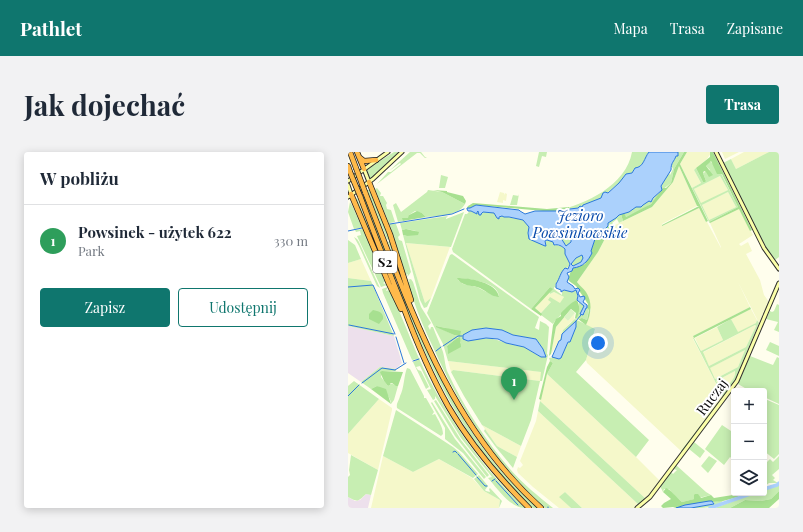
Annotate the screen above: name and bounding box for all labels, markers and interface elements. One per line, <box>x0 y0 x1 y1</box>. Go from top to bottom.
text: Pathlet <box>20 15 82 41</box>
text: Mapa <box>613 19 648 38</box>
text: Trasa <box>670 19 705 38</box>
text: Zapisane <box>727 19 783 38</box>
button: Trasa <box>706 85 779 124</box>
text: Jak dojechać <box>24 86 185 123</box>
text: W pobliżu <box>40 167 119 189</box>
water label: Jezioro Powsinkowskie <box>532 205 628 242</box>
text: Powsinek - użytek 622 <box>78 222 232 242</box>
text: 1 <box>51 232 55 249</box>
text: 330 m <box>274 232 308 249</box>
text: Park <box>78 242 105 259</box>
road number: S2 <box>373 251 397 273</box>
button: Zapisz <box>40 288 170 327</box>
button: Udostępnij <box>178 288 308 327</box>
your location <box>588 333 608 353</box>
pin: 1 <box>501 367 527 400</box>
street label: Ruczaj <box>692 374 732 419</box>
map controls <box>731 388 767 496</box>
button: + <box>731 388 767 424</box>
button: − <box>731 424 767 460</box>
button: layers <box>731 460 767 496</box>

